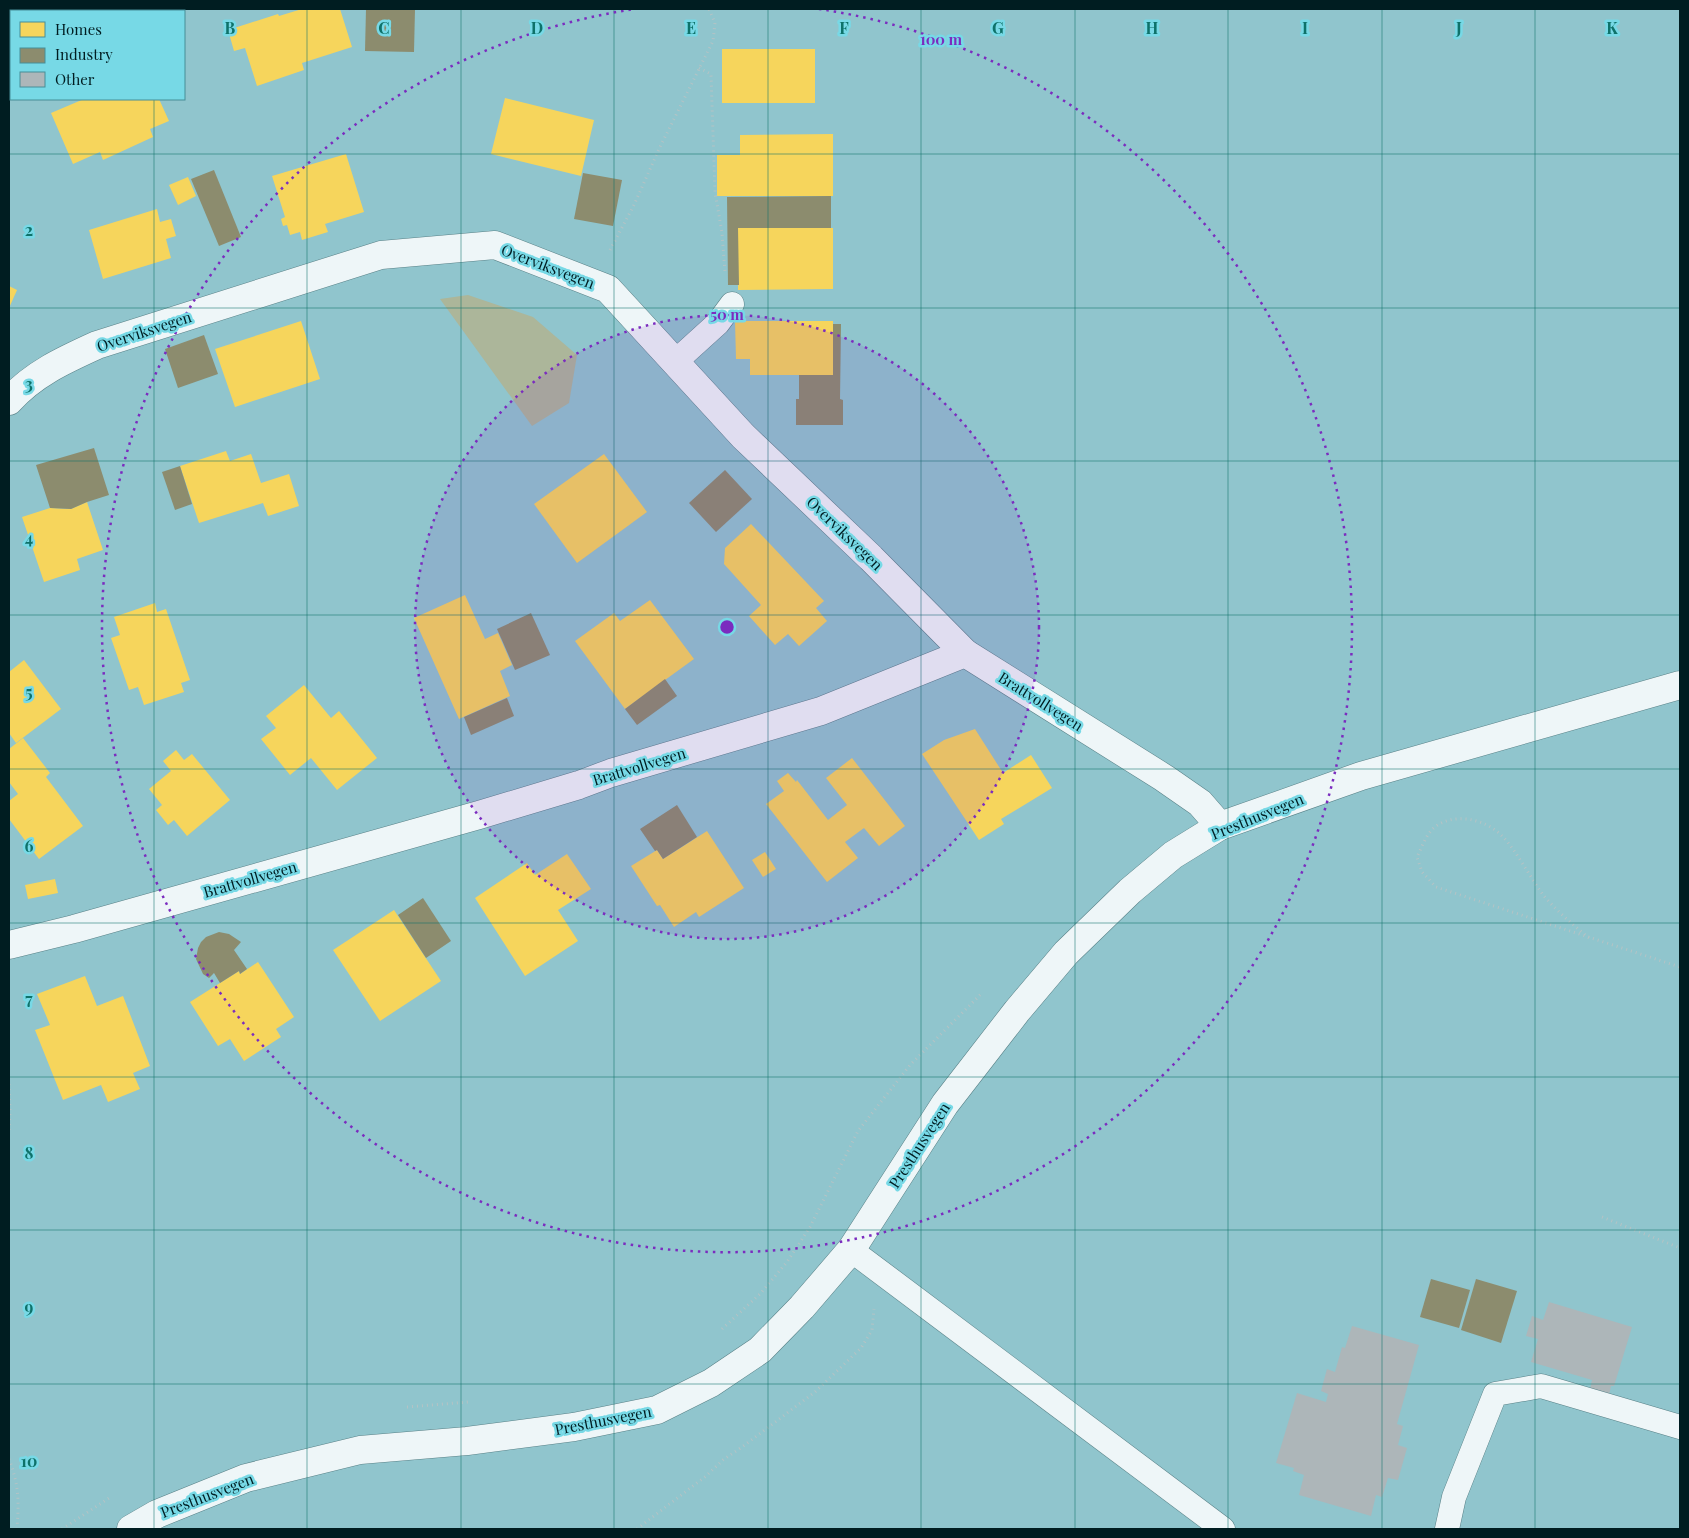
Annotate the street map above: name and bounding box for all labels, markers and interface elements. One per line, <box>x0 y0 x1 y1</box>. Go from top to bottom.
legend <box>10 10 185 100</box>
text: B <box>225 17 236 38</box>
text: C <box>378 17 390 38</box>
text: D <box>531 17 543 38</box>
text: E <box>686 17 696 38</box>
text: F <box>839 17 849 38</box>
text: G <box>992 17 1004 38</box>
text: H <box>1146 17 1159 38</box>
text: I <box>1302 17 1308 38</box>
text: J <box>1455 17 1462 38</box>
text: K <box>1606 17 1618 38</box>
text: Homes <box>55 19 102 39</box>
text: 100 m <box>920 29 963 49</box>
text: Industry <box>55 44 113 64</box>
text: Other <box>55 69 95 89</box>
text: 2 <box>25 219 33 240</box>
street label: Overviksvegen <box>498 239 598 293</box>
text: 50 m <box>710 304 744 324</box>
street label: Overviksvegen <box>94 306 194 356</box>
text: 3 <box>25 373 33 394</box>
street label: Overviksvegen <box>803 492 887 574</box>
text: 4 <box>25 527 33 548</box>
centre of rings <box>718 618 736 636</box>
street label: Brattvollvegen <box>995 667 1087 735</box>
text: 5 <box>25 681 33 702</box>
street label: Brattvollvegen <box>590 742 688 790</box>
street label: Presthusvegen <box>1208 788 1306 844</box>
text: 6 <box>25 835 34 856</box>
street label: Brattvollvegen <box>201 856 299 902</box>
text: 7 <box>25 988 33 1009</box>
street label: Presthusvegen <box>884 1098 954 1192</box>
text: 8 <box>25 1142 34 1163</box>
text: 9 <box>25 1296 34 1317</box>
street label: Presthusvegen <box>553 1401 653 1439</box>
text: 10 <box>21 1450 37 1471</box>
street label: Presthusvegen <box>158 1468 256 1522</box>

